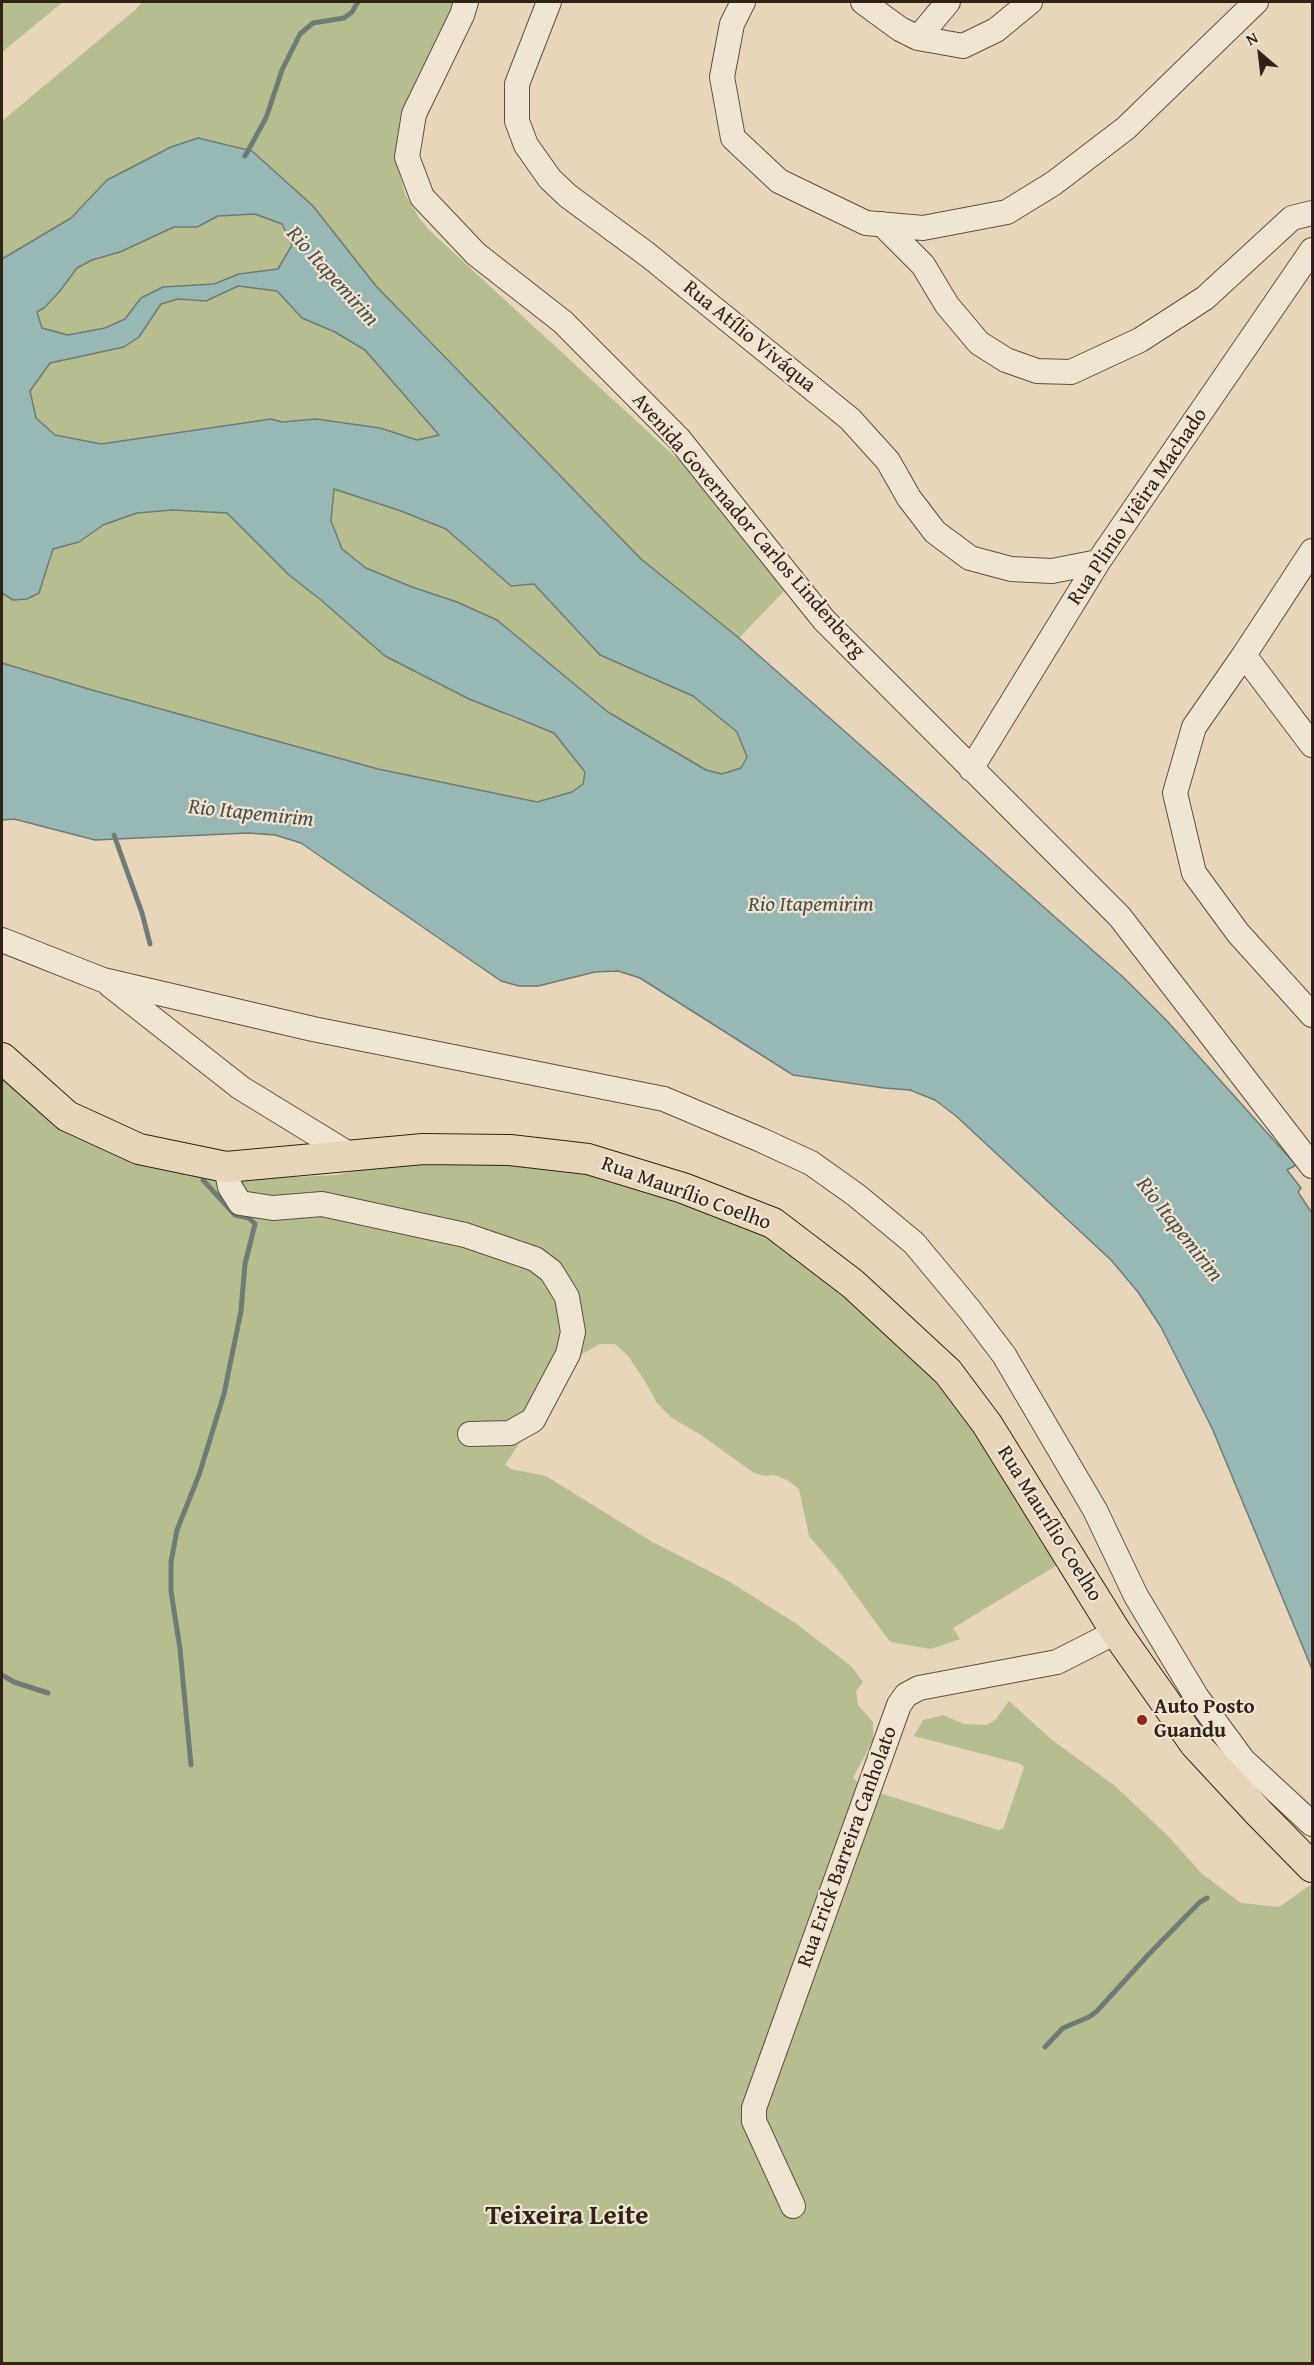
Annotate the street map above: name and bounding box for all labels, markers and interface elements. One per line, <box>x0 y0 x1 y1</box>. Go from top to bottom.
north arrow <box>1230 24 1290 84</box>
text: N <box>1241 25 1262 51</box>
water label: Rio Itapemirim <box>280 221 384 333</box>
street label: Rua Atílio Viváqua <box>678 276 820 398</box>
street label: Avenida Governador Carlos Lindenberg <box>626 388 870 664</box>
street label: Rua Plinio Viêira Machado <box>1063 404 1213 610</box>
water label: Rio Itapemirim <box>187 794 315 834</box>
water label: Rio Itapemirim <box>748 892 874 918</box>
street label: Rua Maurílio Coelho <box>598 1152 774 1236</box>
water label: Rio Itapemirim <box>1130 1172 1228 1288</box>
street label: Rua Maurílio Coelho <box>991 1442 1107 1606</box>
place label: Auto Posto Guandu <box>1154 1695 1255 1745</box>
marker: Auto Posto Guandu <box>1135 1713 1149 1727</box>
street label: Rua Erick Barreira Canholato <box>793 1723 903 1971</box>
district label: Teixeira Leite <box>485 2201 649 2233</box>

